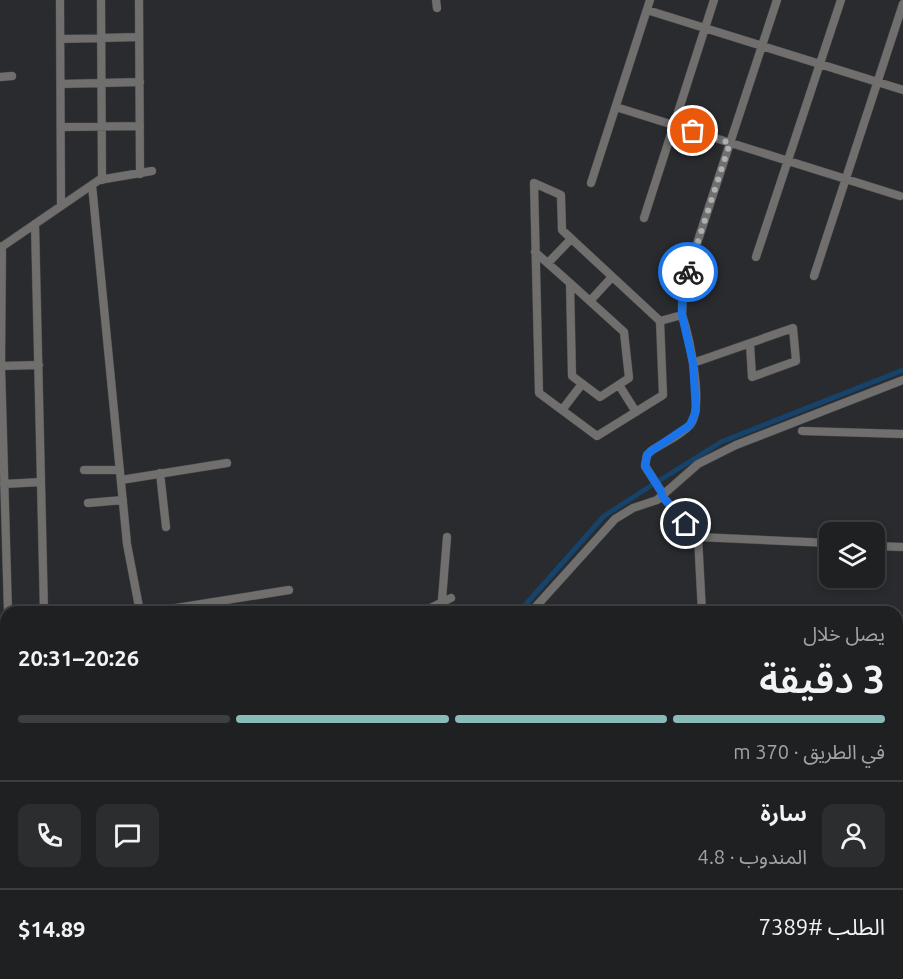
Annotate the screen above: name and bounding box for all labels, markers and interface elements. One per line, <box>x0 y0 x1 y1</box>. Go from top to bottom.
pin <box>667 105 718 156</box>
icon: bag <box>676 114 709 147</box>
courier <box>658 242 718 302</box>
icon: bike <box>672 256 705 289</box>
pin <box>660 498 711 549</box>
icon: home <box>669 507 702 540</box>
map controls <box>819 522 885 588</box>
button: layers <box>819 522 885 588</box>
text: يصل خلال <box>803 622 885 645</box>
text: 20:26–20:31 <box>18 645 139 670</box>
text: 3 دقيقة <box>759 657 885 700</box>
text: في الطريق · 370 m <box>733 740 885 763</box>
text: سارة <box>761 800 807 825</box>
button: phone <box>18 804 81 867</box>
button: chat <box>96 804 159 867</box>
button: person <box>822 804 885 867</box>
text: المندوب · 4.8 <box>698 845 807 868</box>
text: الطلب #7389 <box>759 914 885 939</box>
text: $14.89 <box>18 916 85 941</box>

